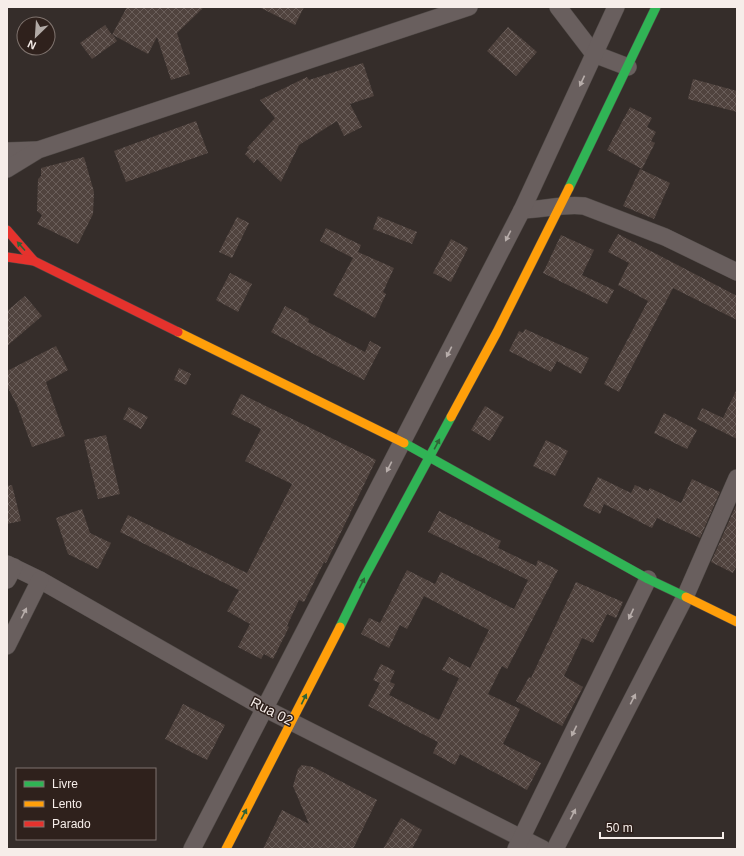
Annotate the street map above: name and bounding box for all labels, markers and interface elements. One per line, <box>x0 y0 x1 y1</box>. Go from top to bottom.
north arrow <box>16 16 56 56</box>
text: N <box>26 38 38 52</box>
one-way arrow <box>579 75 585 86</box>
one-way arrow <box>505 230 512 242</box>
one-way arrow <box>16 240 25 251</box>
one-way arrow <box>445 346 452 357</box>
one-way arrow <box>434 438 441 450</box>
one-way arrow <box>386 461 392 473</box>
one-way arrow <box>359 577 365 588</box>
one-way arrow <box>20 607 27 619</box>
one-way arrow <box>628 608 634 620</box>
one-way arrow <box>301 693 307 705</box>
one-way arrow <box>629 693 636 705</box>
street label: Rua 02 <box>248 694 296 728</box>
one-way arrow <box>571 725 578 737</box>
legend <box>16 768 156 840</box>
text: Livre <box>52 777 78 791</box>
text: Lento <box>52 797 82 811</box>
one-way arrow <box>570 808 576 820</box>
one-way arrow <box>241 809 247 820</box>
scale bar <box>600 814 723 840</box>
text: Parado <box>52 817 91 831</box>
text: 50 m <box>606 821 633 835</box>

